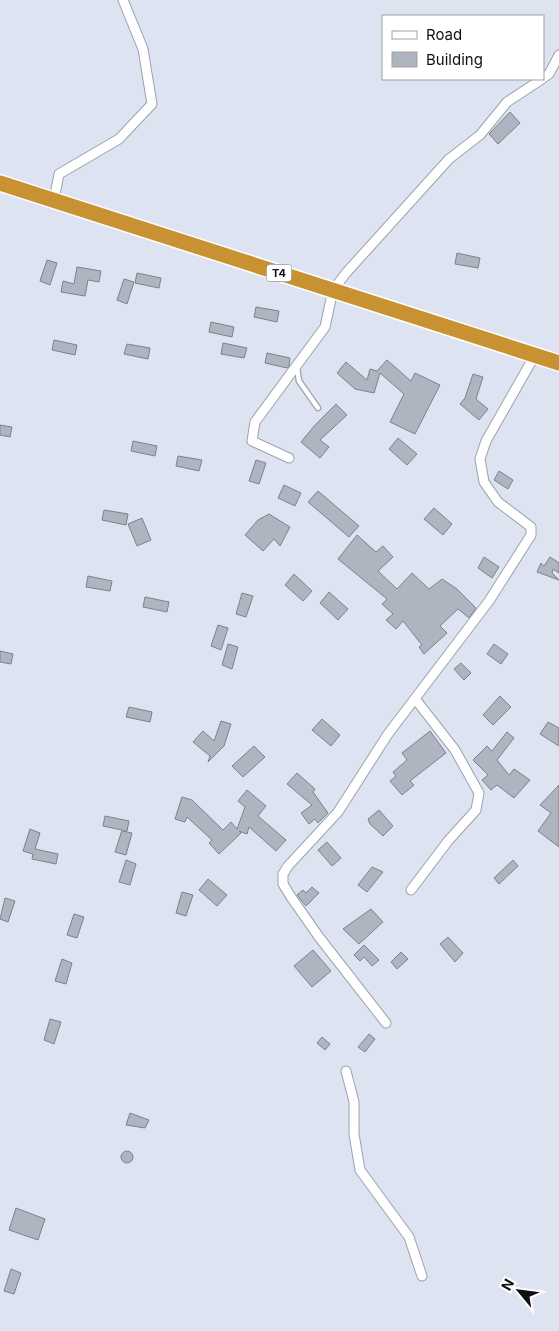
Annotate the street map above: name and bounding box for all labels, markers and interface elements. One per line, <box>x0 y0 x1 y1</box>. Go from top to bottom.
legend <box>382 15 544 80</box>
text: Road <box>426 25 462 44</box>
text: Building <box>426 50 483 69</box>
road number: T4 <box>266 264 292 282</box>
north arrow <box>494 1266 544 1316</box>
text: N <box>497 1276 517 1293</box>

